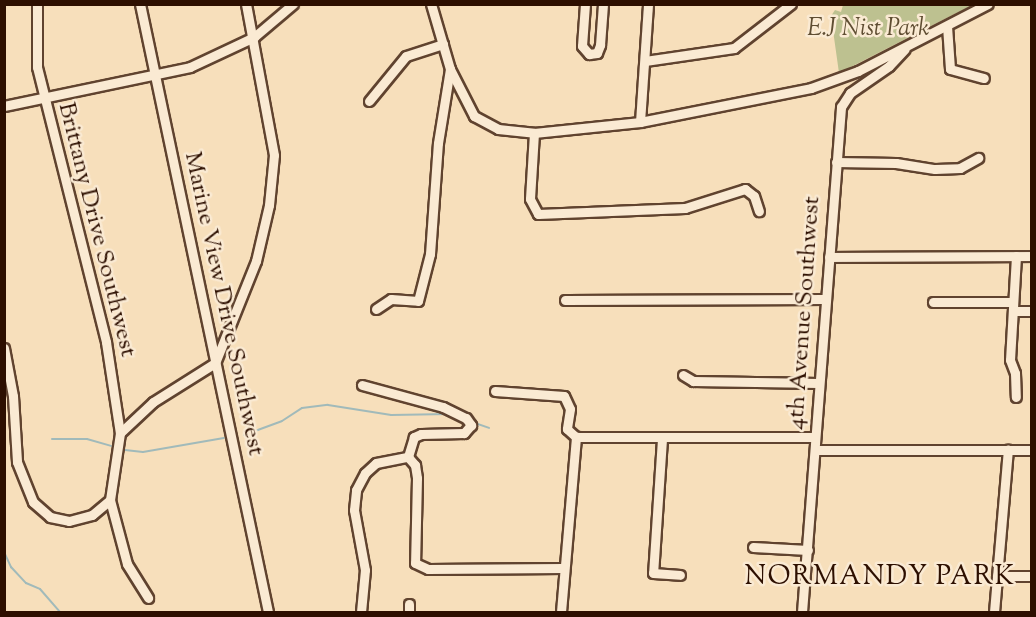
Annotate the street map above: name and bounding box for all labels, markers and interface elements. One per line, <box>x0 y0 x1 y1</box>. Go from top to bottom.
park label: E.J Nist Park <box>807 16 929 44</box>
street label: Brittany Drive Southwest <box>50 100 142 360</box>
street label: Marine View Drive Southwest <box>177 150 269 458</box>
street label: 4th Avenue Southwest <box>782 195 828 431</box>
district label: NORMANDY PARK <box>745 562 1015 594</box>

